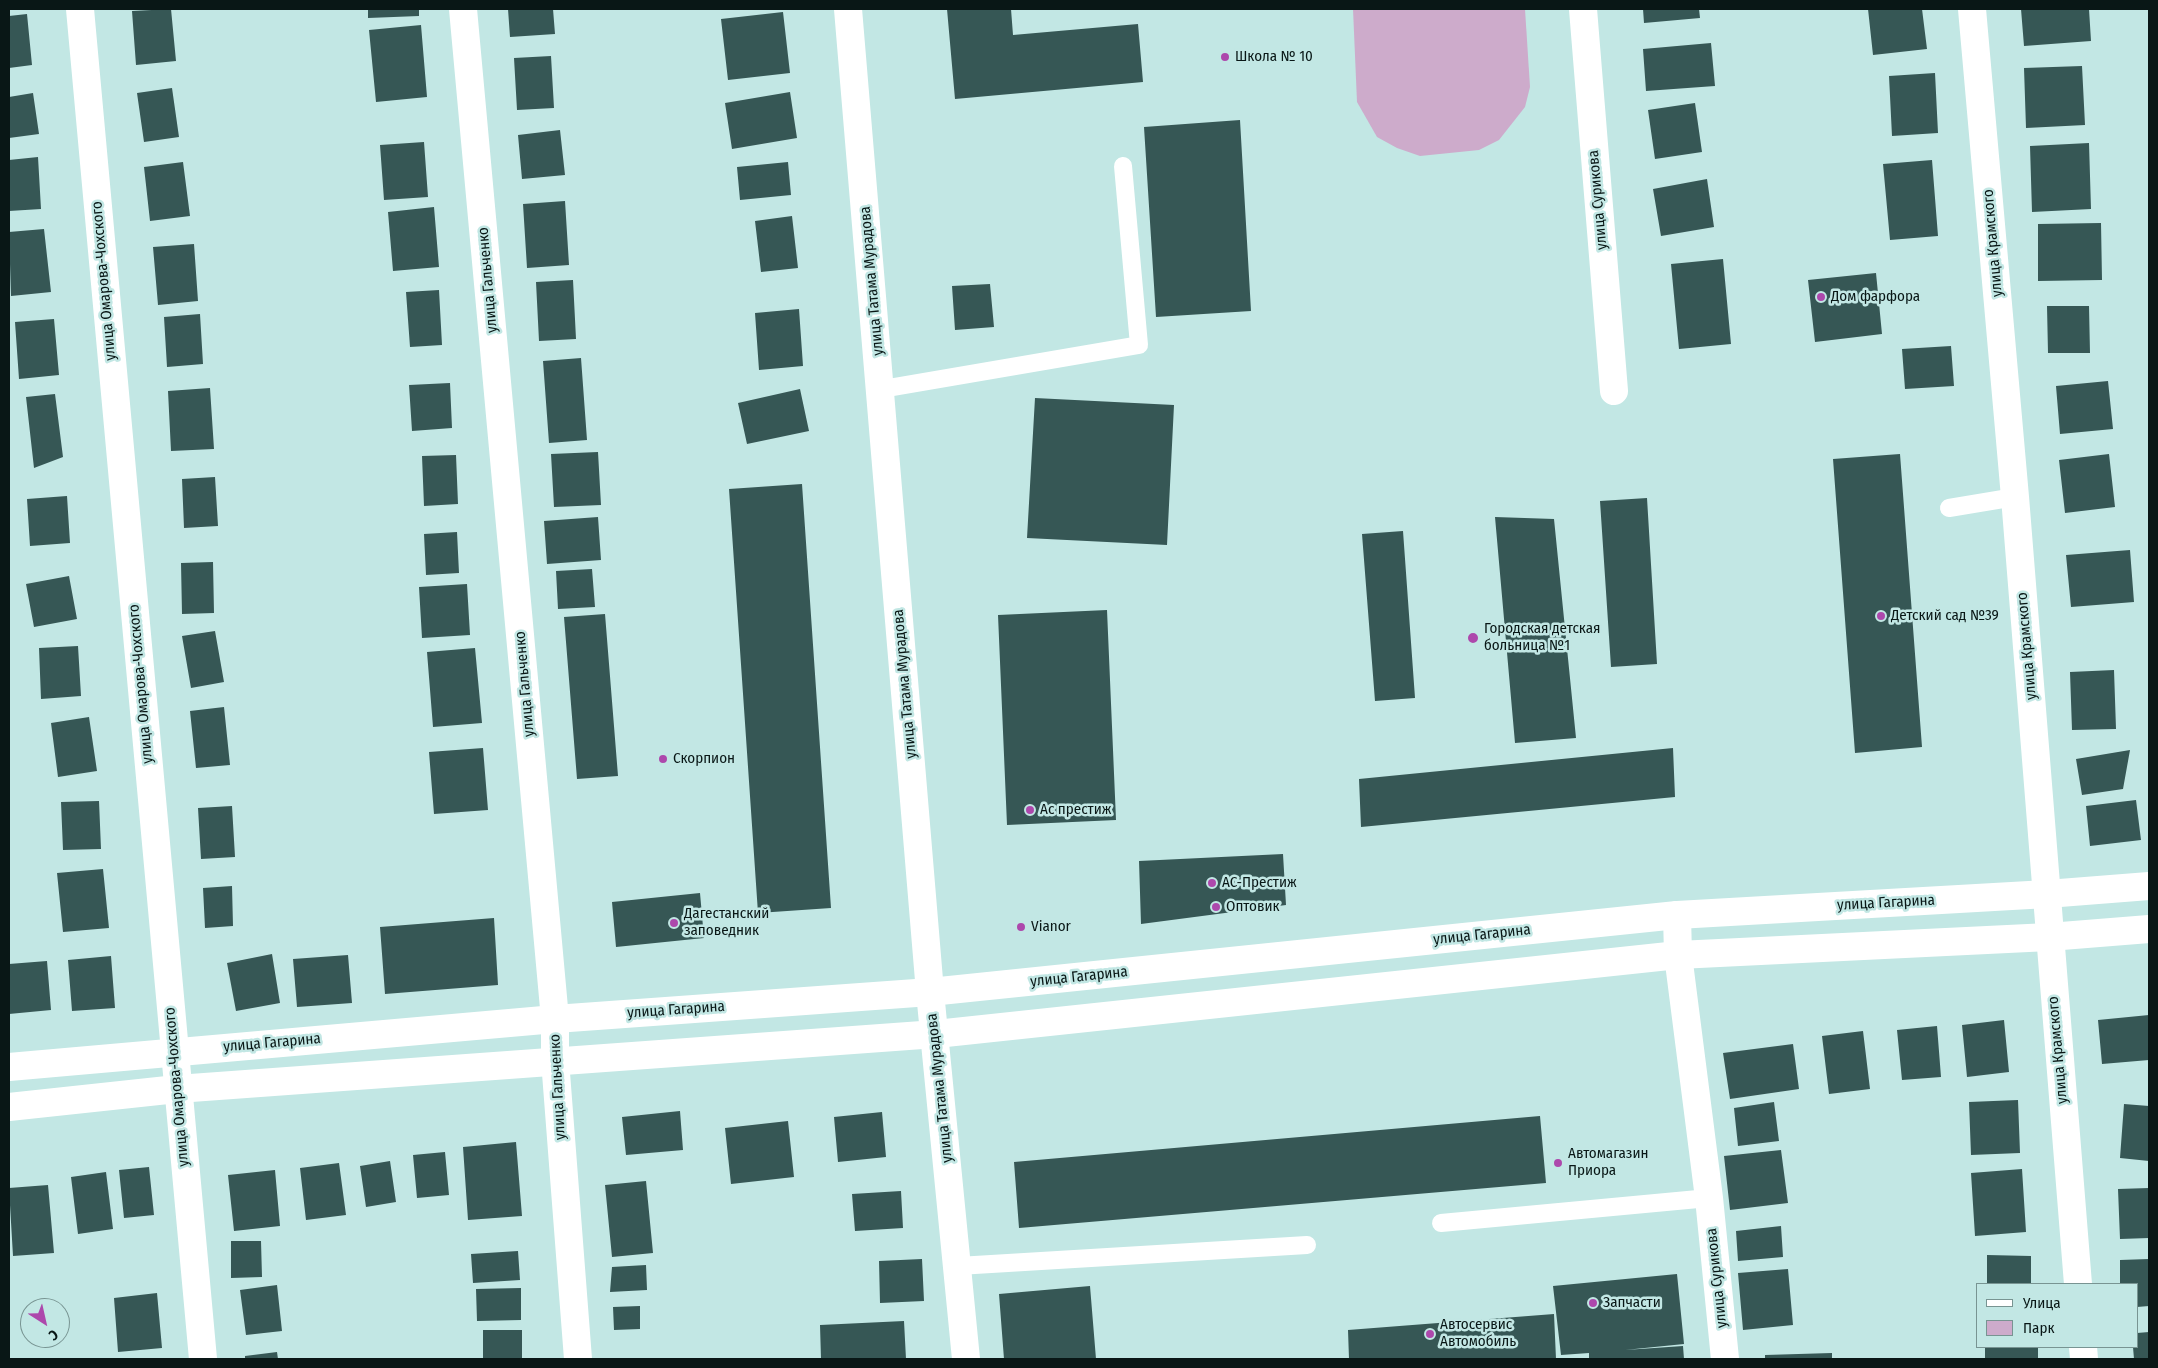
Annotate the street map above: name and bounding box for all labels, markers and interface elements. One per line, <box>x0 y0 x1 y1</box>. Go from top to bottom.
place label: Школа № 10 <box>1235 48 1313 66</box>
marker: Школа № 10 <box>1219 51 1231 63</box>
street label: улица Сурикова <box>1585 149 1611 251</box>
street label: улица Крамского <box>1979 188 2007 298</box>
street label: улица Омарова-Чохского <box>88 201 120 361</box>
street label: улица Татама Мурадова <box>856 206 888 356</box>
street label: улица Гальченко <box>474 226 502 334</box>
place label: Дом фарфора <box>1831 288 1920 306</box>
marker: Дом фарфора <box>1815 291 1827 303</box>
street label: улица Крамского <box>2013 591 2041 701</box>
street label: улица Омарова-Чохского <box>125 604 157 764</box>
place label: Детский сад №39 <box>1891 607 1999 625</box>
street label: улица Татама Мурадова <box>889 609 921 759</box>
marker: Детский сад №39 <box>1875 610 1887 622</box>
place label: Городская детская больница №1 <box>1484 620 1600 655</box>
street label: улица Гальченко <box>511 630 539 738</box>
marker: Городская детская больница №1 <box>1466 631 1480 645</box>
place label: Скорпион <box>673 750 735 768</box>
marker: Скорпион <box>657 753 669 765</box>
place label: Ас престиж <box>1040 801 1111 819</box>
marker: Ас престиж <box>1024 804 1036 816</box>
place label: АС-Престиж <box>1222 874 1297 892</box>
marker: АС-Престиж <box>1206 877 1218 889</box>
street label: улица Гагарина <box>1837 891 1935 915</box>
place label: Оптовик <box>1226 898 1280 916</box>
marker: Оптовик <box>1210 901 1222 913</box>
place label: Дагестанский заповедник <box>684 905 769 940</box>
marker: Дагестанский заповедник <box>668 917 680 929</box>
place label: Vianor <box>1031 918 1071 936</box>
marker: Vianor <box>1015 921 1027 933</box>
street label: улица Гагарина <box>1432 921 1532 949</box>
street label: улица Гагарина <box>1029 963 1129 991</box>
street label: улица Крамского <box>2044 995 2072 1105</box>
street label: улица Гагарина <box>627 998 725 1022</box>
street label: улица Омарова-Чохского <box>161 1007 193 1167</box>
street label: улица Татама Мурадова <box>923 1012 957 1164</box>
street label: улица Гагарина <box>222 1030 322 1056</box>
street label: улица Гальченко <box>546 1034 570 1140</box>
place label: Автомагазин Приора <box>1568 1145 1649 1180</box>
marker: Автомагазин Приора <box>1552 1157 1564 1169</box>
street label: улица Сурикова <box>1703 1227 1731 1329</box>
legend <box>1976 1283 2138 1348</box>
place label: Запчасти <box>1603 1294 1661 1312</box>
text: Улица <box>2023 1294 2061 1312</box>
marker: Запчасти <box>1587 1297 1599 1309</box>
north arrow <box>20 1298 70 1348</box>
place label: Автосервис Автомобиль <box>1440 1316 1516 1351</box>
text: Парк <box>2023 1319 2054 1337</box>
text: С <box>45 1326 61 1344</box>
marker: Автосервис Автомобиль <box>1424 1328 1436 1340</box>

